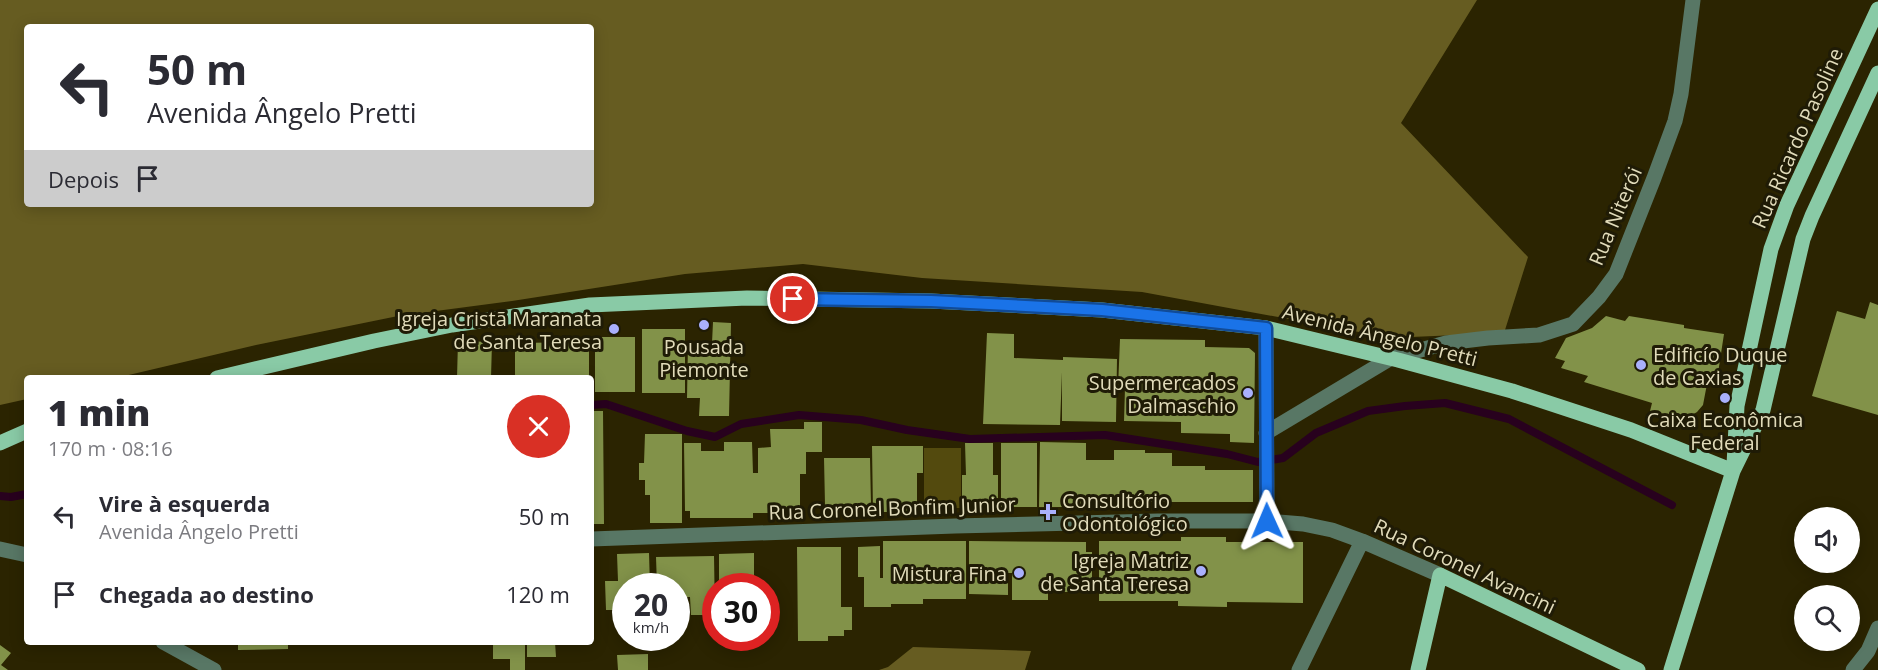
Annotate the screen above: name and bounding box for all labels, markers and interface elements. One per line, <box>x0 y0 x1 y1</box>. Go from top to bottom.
text: 50 m <box>147 40 247 97</box>
street label: Rua Ricardo Pasoline <box>1745 43 1849 233</box>
icon: left <box>48 48 126 126</box>
text: Avenida Ângelo Pretti <box>147 94 417 131</box>
icon: arrive <box>131 162 164 195</box>
street label: Rua Niterói <box>1582 163 1648 269</box>
text: Depois <box>48 164 119 194</box>
pin <box>767 273 818 324</box>
icon: arrive <box>776 282 809 315</box>
street label: Avenida Ângelo Pretti <box>1280 298 1480 372</box>
place label: Igreja Cristã Maranata de Santa Teresa <box>396 305 602 355</box>
marker: Pousada Piemonte <box>697 318 711 332</box>
marker: Igreja Cristã Maranata de Santa Teresa <box>607 322 621 336</box>
place label: Pousada Piemonte <box>659 333 749 383</box>
place label: Edificío Duque de Caxias <box>1653 341 1788 391</box>
marker: Edificío Duque de Caxias <box>1634 358 1648 372</box>
place label: Supermercados Dalmaschio <box>1089 369 1236 419</box>
marker: Supermercados Dalmaschio <box>1241 386 1255 400</box>
text: 1 min <box>48 388 150 437</box>
marker: Caixa Econômica Federal <box>1718 391 1732 405</box>
button: close <box>507 395 570 458</box>
place label: Caixa Econômica Federal <box>1647 406 1803 456</box>
text: 170 m · 08:16 <box>48 435 173 462</box>
place label: Consultório Odontológico <box>1062 487 1188 537</box>
text: Vire à esquerda <box>99 488 270 518</box>
position arrow <box>1235 489 1299 553</box>
street label: Rua Coronel Bonfim Junior <box>768 490 1016 526</box>
icon: left <box>48 500 81 533</box>
text: 50 m <box>519 501 570 531</box>
marker: Consultório Odontológico <box>1039 503 1057 521</box>
map controls <box>1794 507 1860 651</box>
button: sound <box>1794 507 1860 573</box>
street label: Rua Coronel Avancini <box>1370 512 1560 620</box>
text: Avenida Ângelo Pretti <box>99 518 299 545</box>
place label: Igreja Matriz de Santa Teresa <box>1040 547 1189 597</box>
place label: Mistura Fina <box>892 560 1007 587</box>
marker: Igreja Matriz de Santa Teresa <box>1194 564 1208 578</box>
marker: Mistura Fina <box>1012 566 1026 580</box>
speed limit sign: 30 <box>702 573 780 651</box>
icon: arrive <box>48 578 81 611</box>
text: Chegada ao destino <box>99 579 314 609</box>
text: 120 m <box>506 579 570 609</box>
text: 20 <box>634 584 668 625</box>
button: search <box>1794 585 1860 651</box>
text: km/h <box>633 617 669 637</box>

